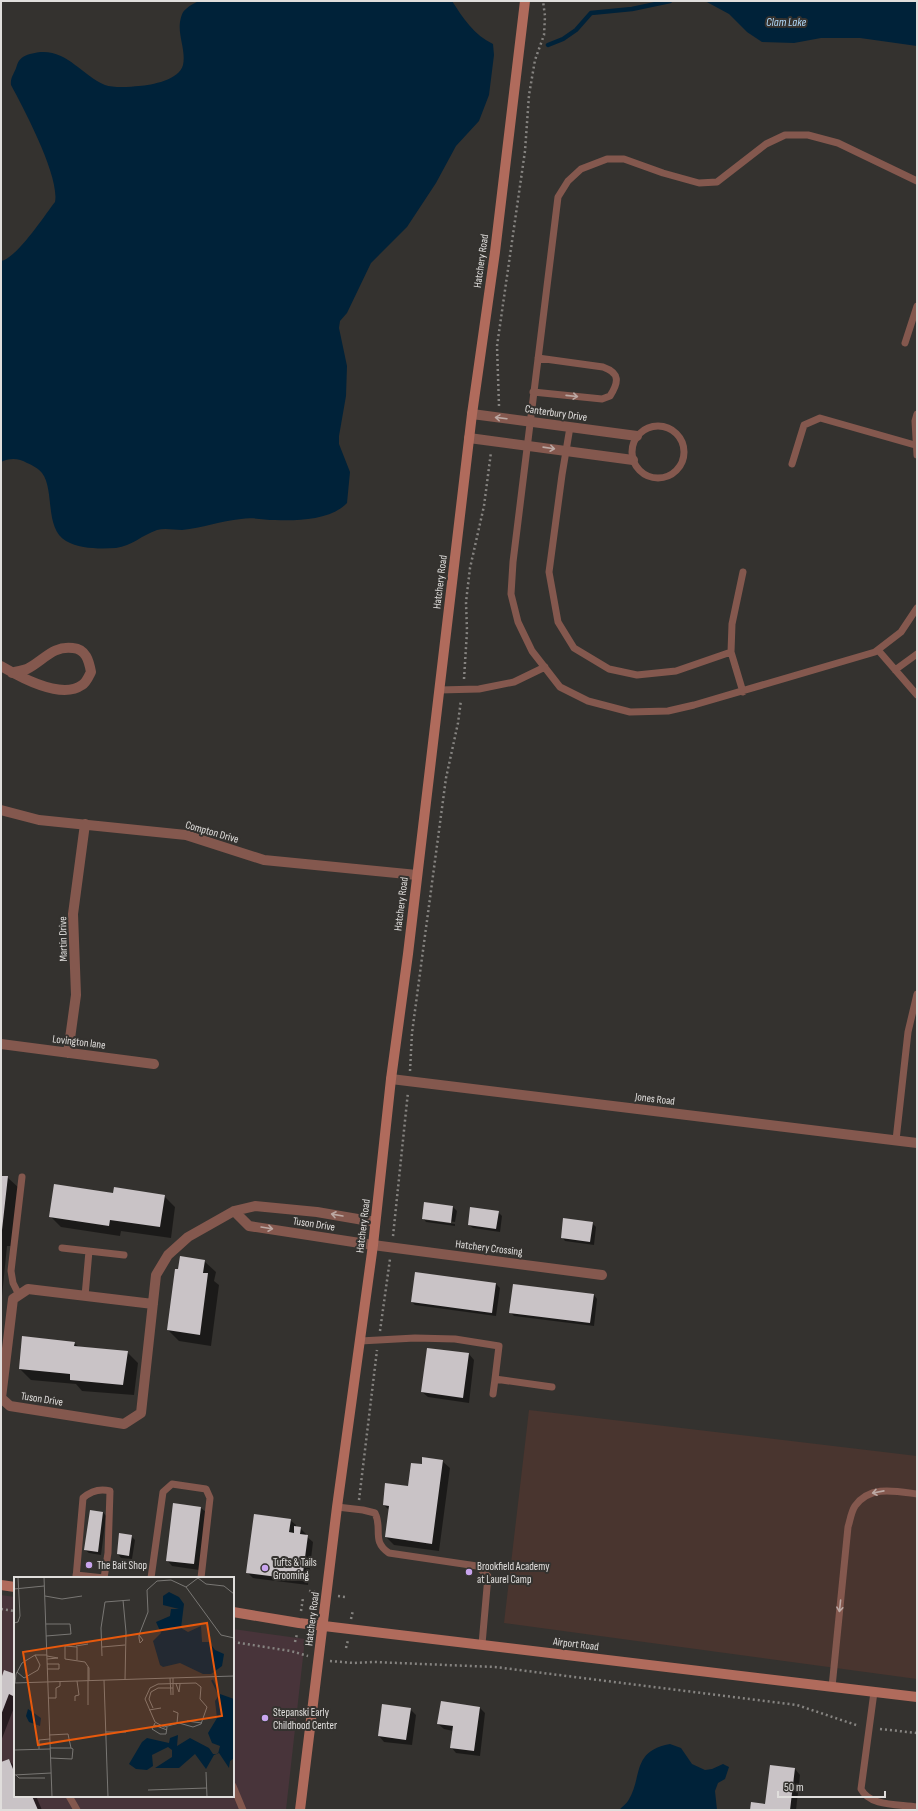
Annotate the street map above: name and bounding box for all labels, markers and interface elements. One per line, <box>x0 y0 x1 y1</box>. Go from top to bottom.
water label: Clam Lake <box>766 15 806 30</box>
street label: Hatchery Road <box>471 233 491 289</box>
one-way arrow <box>565 392 578 400</box>
street label: Canterbury Drive <box>524 402 588 424</box>
one-way arrow <box>495 414 508 422</box>
one-way arrow <box>542 444 555 452</box>
street label: Hatchery Road <box>430 554 450 610</box>
street label: Compton Drive <box>184 818 240 846</box>
street label: Hatchery Road <box>391 876 411 932</box>
street label: Martin Drive <box>56 916 70 962</box>
street label: Lovington lane <box>52 1032 106 1052</box>
street label: Jones Road <box>633 1090 676 1108</box>
street label: Hatchery Road <box>353 1198 373 1254</box>
one-way arrow <box>331 1211 344 1219</box>
street label: Tuson Drive <box>292 1214 336 1234</box>
one-way arrow <box>260 1224 273 1232</box>
street label: Hatchery Crossing <box>455 1237 524 1259</box>
street label: Tuson Drive <box>20 1389 64 1409</box>
one-way arrow <box>872 1489 885 1497</box>
place label: Tufts & Tails Grooming <box>273 1556 317 1582</box>
place label: The Bait Shop <box>97 1559 147 1572</box>
marker: The Bait Shop <box>84 1560 94 1570</box>
place label: Brookfield Academy at Laurel Camp <box>477 1560 550 1586</box>
marker: Tufts & Tails Grooming <box>260 1563 270 1573</box>
marker: Brookfield Academy at Laurel Camp <box>464 1567 474 1577</box>
inset map <box>14 1577 234 1797</box>
street label: Hatchery Road <box>302 1591 322 1647</box>
one-way arrow <box>836 1599 844 1612</box>
street label: Airport Road <box>552 1635 600 1653</box>
place label: Stepanski Early Childhood Center <box>273 1706 337 1732</box>
marker: Stepanski Early Childhood Center <box>260 1713 270 1723</box>
scale bar <box>778 1773 885 1799</box>
text: 50 m <box>784 1780 804 1795</box>

